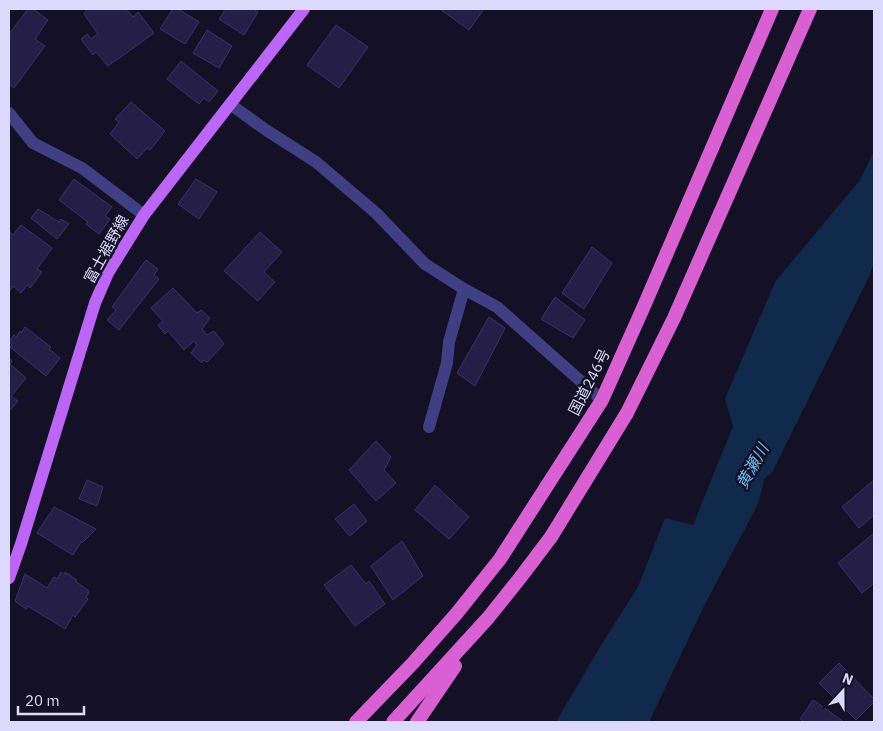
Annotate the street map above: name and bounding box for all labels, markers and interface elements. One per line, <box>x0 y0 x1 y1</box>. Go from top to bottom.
street label: 富士裾野線 <box>80 212 132 286</box>
street label: 国道246号 <box>564 346 614 418</box>
water label: 黄瀬川 <box>732 438 773 492</box>
north arrow <box>818 666 868 716</box>
text: N <box>840 669 856 689</box>
scale bar <box>18 684 84 716</box>
text: 20 m <box>25 691 60 710</box>

